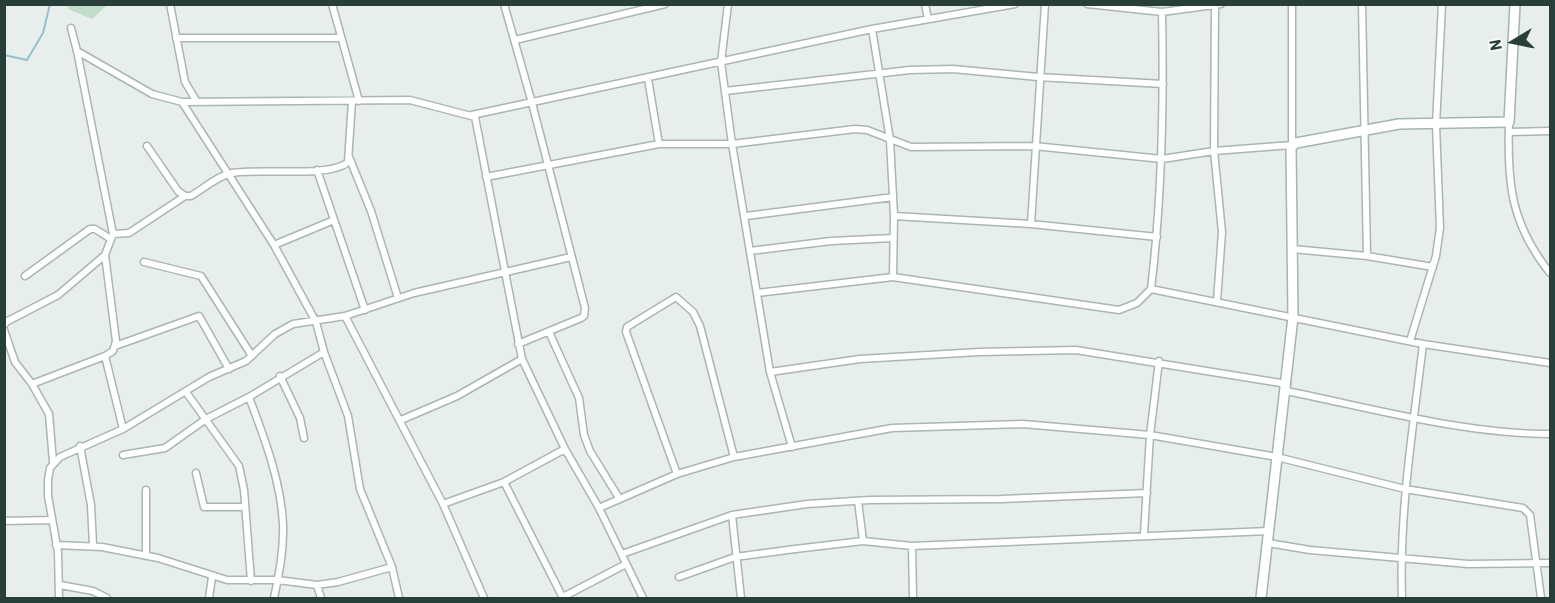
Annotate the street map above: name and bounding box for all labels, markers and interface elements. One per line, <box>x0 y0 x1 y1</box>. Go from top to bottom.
north arrow <box>1483 12 1543 72</box>
text: N <box>1485 38 1505 52</box>

